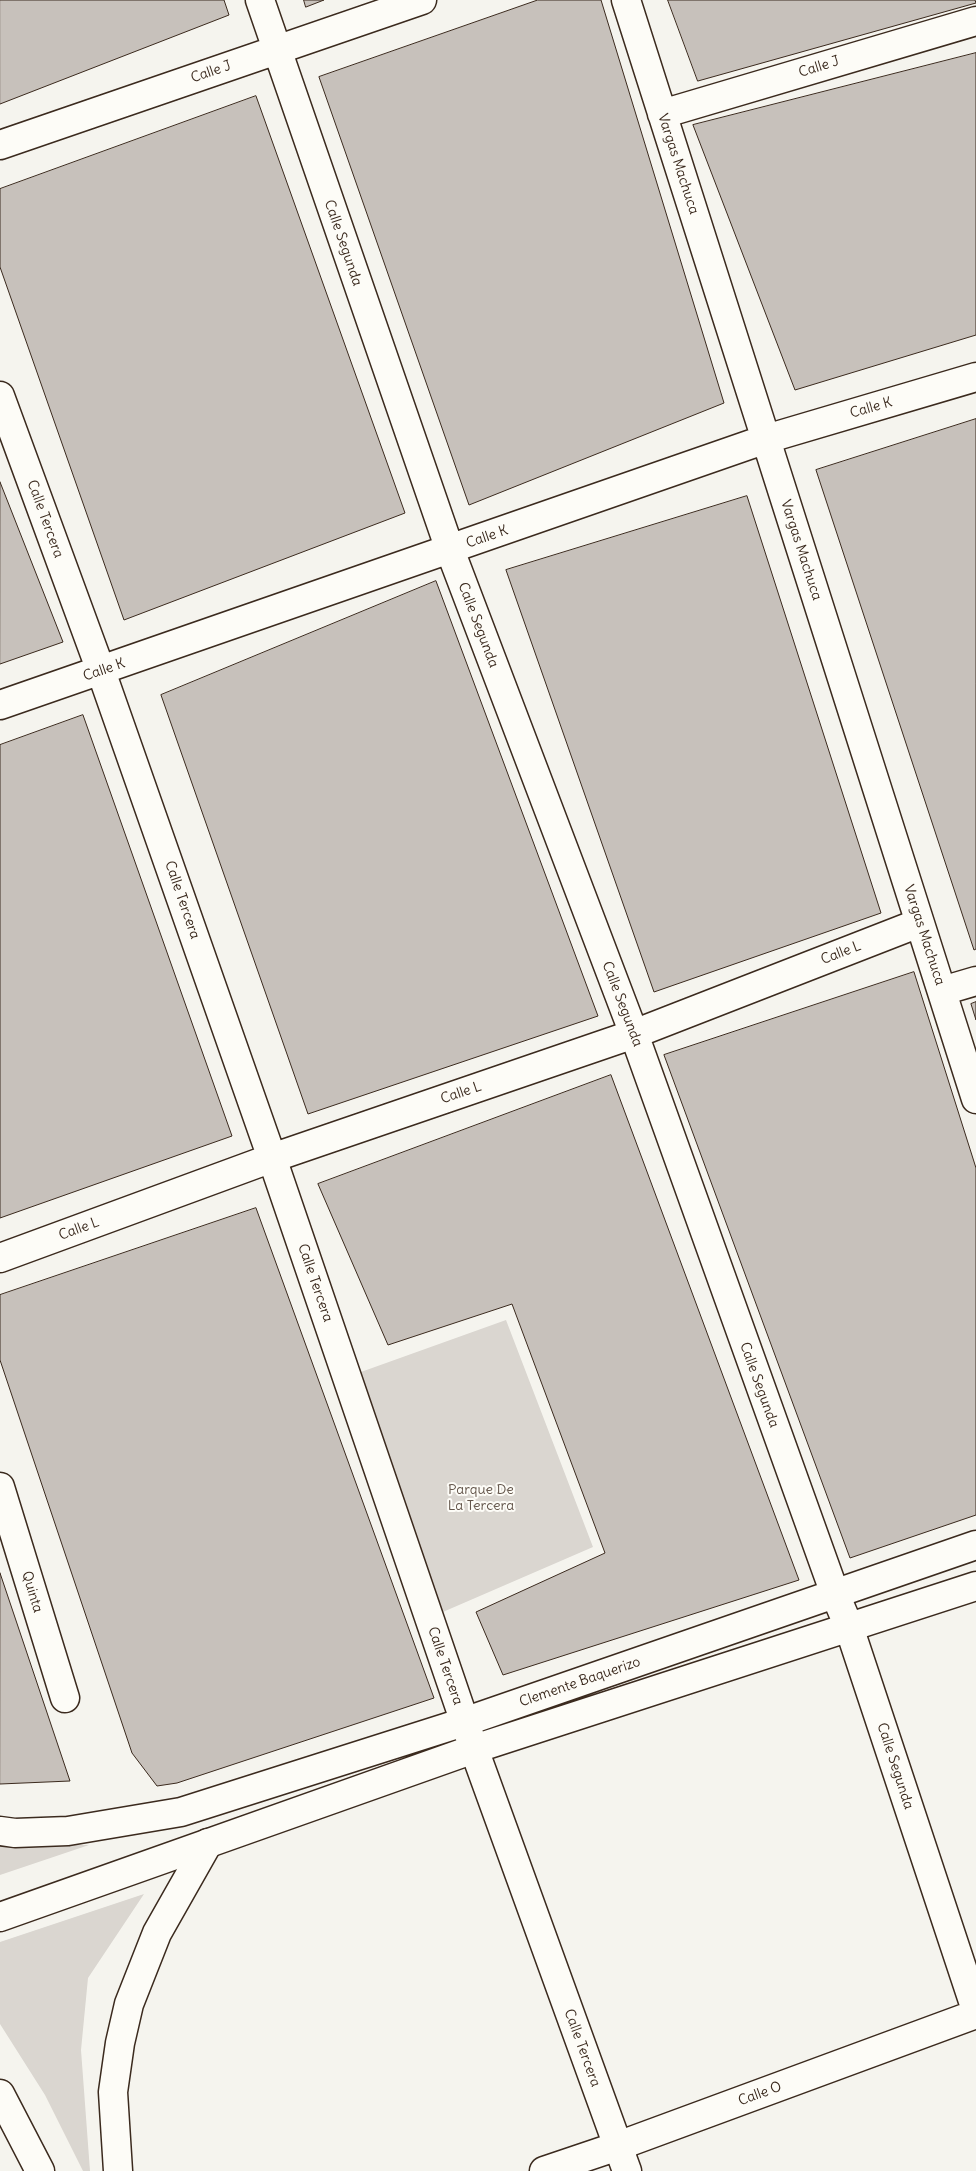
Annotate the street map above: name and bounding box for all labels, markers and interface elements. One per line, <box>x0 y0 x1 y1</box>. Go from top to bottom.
street label: Calle J <box>797 53 841 81</box>
street label: Calle J <box>189 57 233 87</box>
street label: Vargas Machuca <box>654 112 702 216</box>
street label: Calle Segunda <box>320 198 366 288</box>
street label: Calle K <box>848 394 894 422</box>
street label: Calle Tercera <box>23 478 67 560</box>
street label: Vargas Machuca <box>777 498 825 602</box>
street label: Calle K <box>464 522 510 552</box>
street label: Calle Segunda <box>454 580 502 670</box>
street label: Calle K <box>81 655 127 685</box>
street label: Calle Tercera <box>161 859 203 941</box>
street label: Vargas Machuca <box>900 883 948 987</box>
street label: Calle L <box>818 938 864 968</box>
street label: Calle Segunda <box>598 959 646 1049</box>
street label: Calle L <box>438 1078 484 1108</box>
street label: Calle L <box>56 1214 102 1244</box>
street label: Calle Tercera <box>294 1242 336 1324</box>
street label: Calle Segunda <box>736 1340 782 1430</box>
park label: Parque De La Tercera <box>448 1482 514 1514</box>
street label: Quinta <box>18 1569 46 1615</box>
street label: Calle Tercera <box>424 1625 466 1707</box>
street label: Clemente Baquerizo <box>517 1653 643 1711</box>
street label: Calle Segunda <box>873 1721 917 1811</box>
street label: Calle Tercera <box>560 2007 604 2089</box>
street label: Calle O <box>736 2078 784 2110</box>

